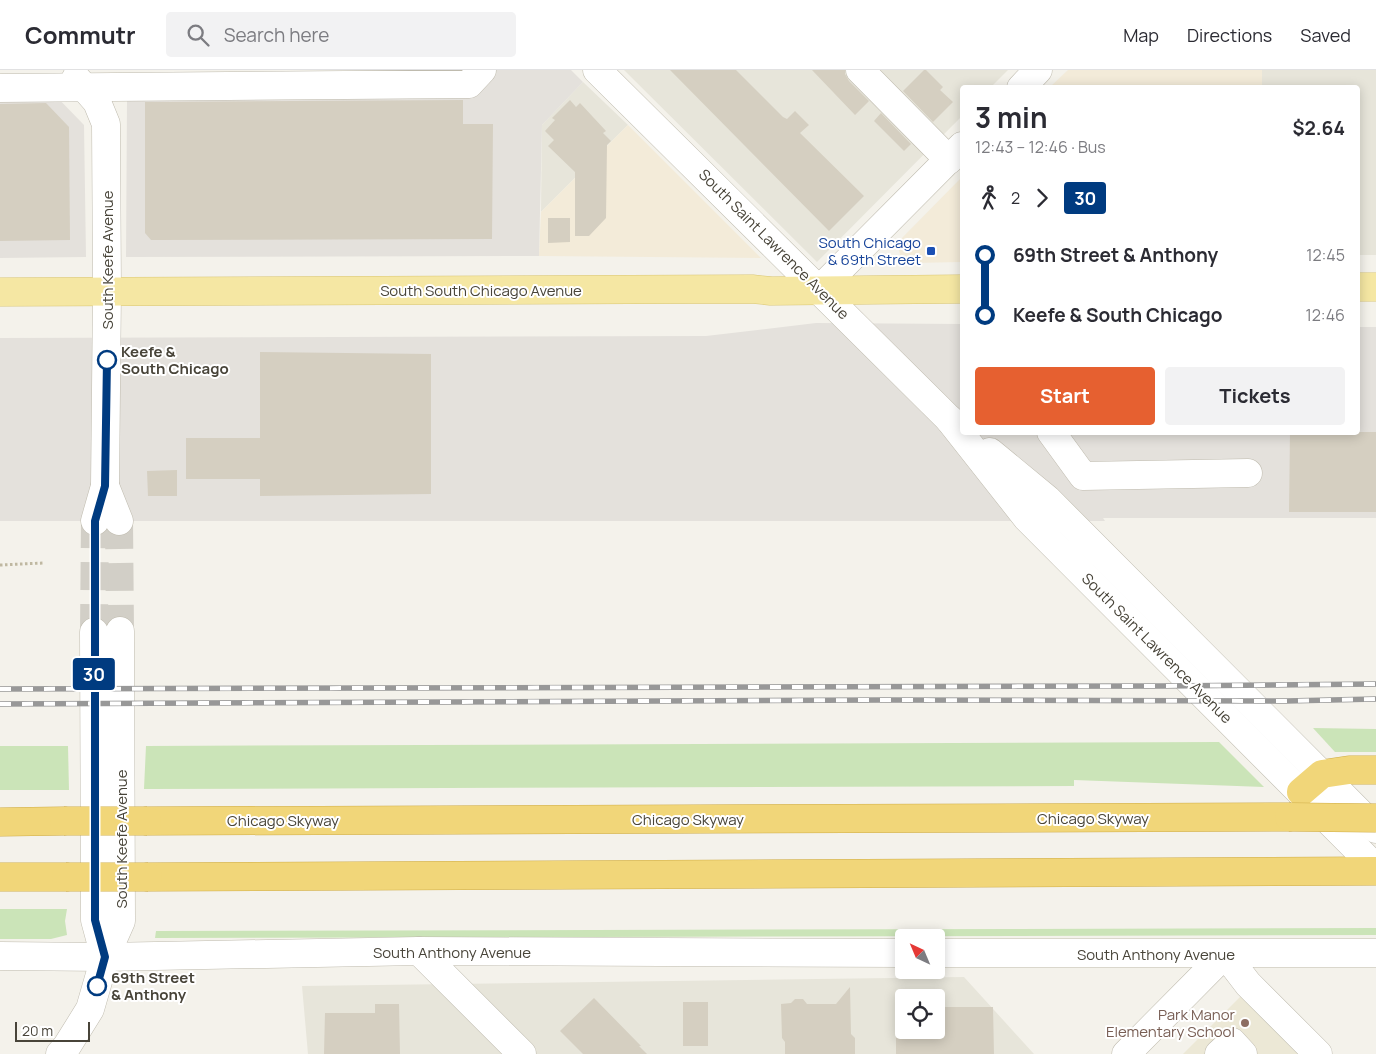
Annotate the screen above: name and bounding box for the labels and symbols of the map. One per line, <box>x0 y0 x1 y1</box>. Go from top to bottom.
street label: South Saint Lawrence Avenue <box>694 164 854 324</box>
street label: South Keefe Avenue <box>97 190 118 329</box>
place label: South Chicago & 69th Street <box>819 232 921 270</box>
marker: South Chicago & 69th Street <box>925 245 937 257</box>
street label: South South Chicago Avenue <box>380 280 582 301</box>
place label: Keefe & South Chicago <box>121 341 229 379</box>
marker: Keefe & South Chicago <box>97 350 117 370</box>
street label: South Saint Lawrence Avenue <box>1077 568 1237 728</box>
line badge: 30 <box>72 658 116 690</box>
street label: South Keefe Avenue <box>111 769 132 908</box>
street label: Chicago Skyway <box>1037 808 1149 829</box>
street label: Chicago Skyway <box>632 809 744 830</box>
street label: Chicago Skyway <box>227 810 339 831</box>
north arrow <box>895 929 945 979</box>
street label: South Anthony Avenue <box>373 942 531 963</box>
street label: South Anthony Avenue <box>1077 944 1235 965</box>
place label: 69th Street & Anthony <box>111 967 195 1005</box>
marker: 69th Street & Anthony <box>87 976 107 996</box>
place label: Park Manor Elementary School <box>1106 1004 1236 1042</box>
marker: Park Manor Elementary School <box>1239 1017 1251 1029</box>
scale bar <box>15 1019 90 1042</box>

